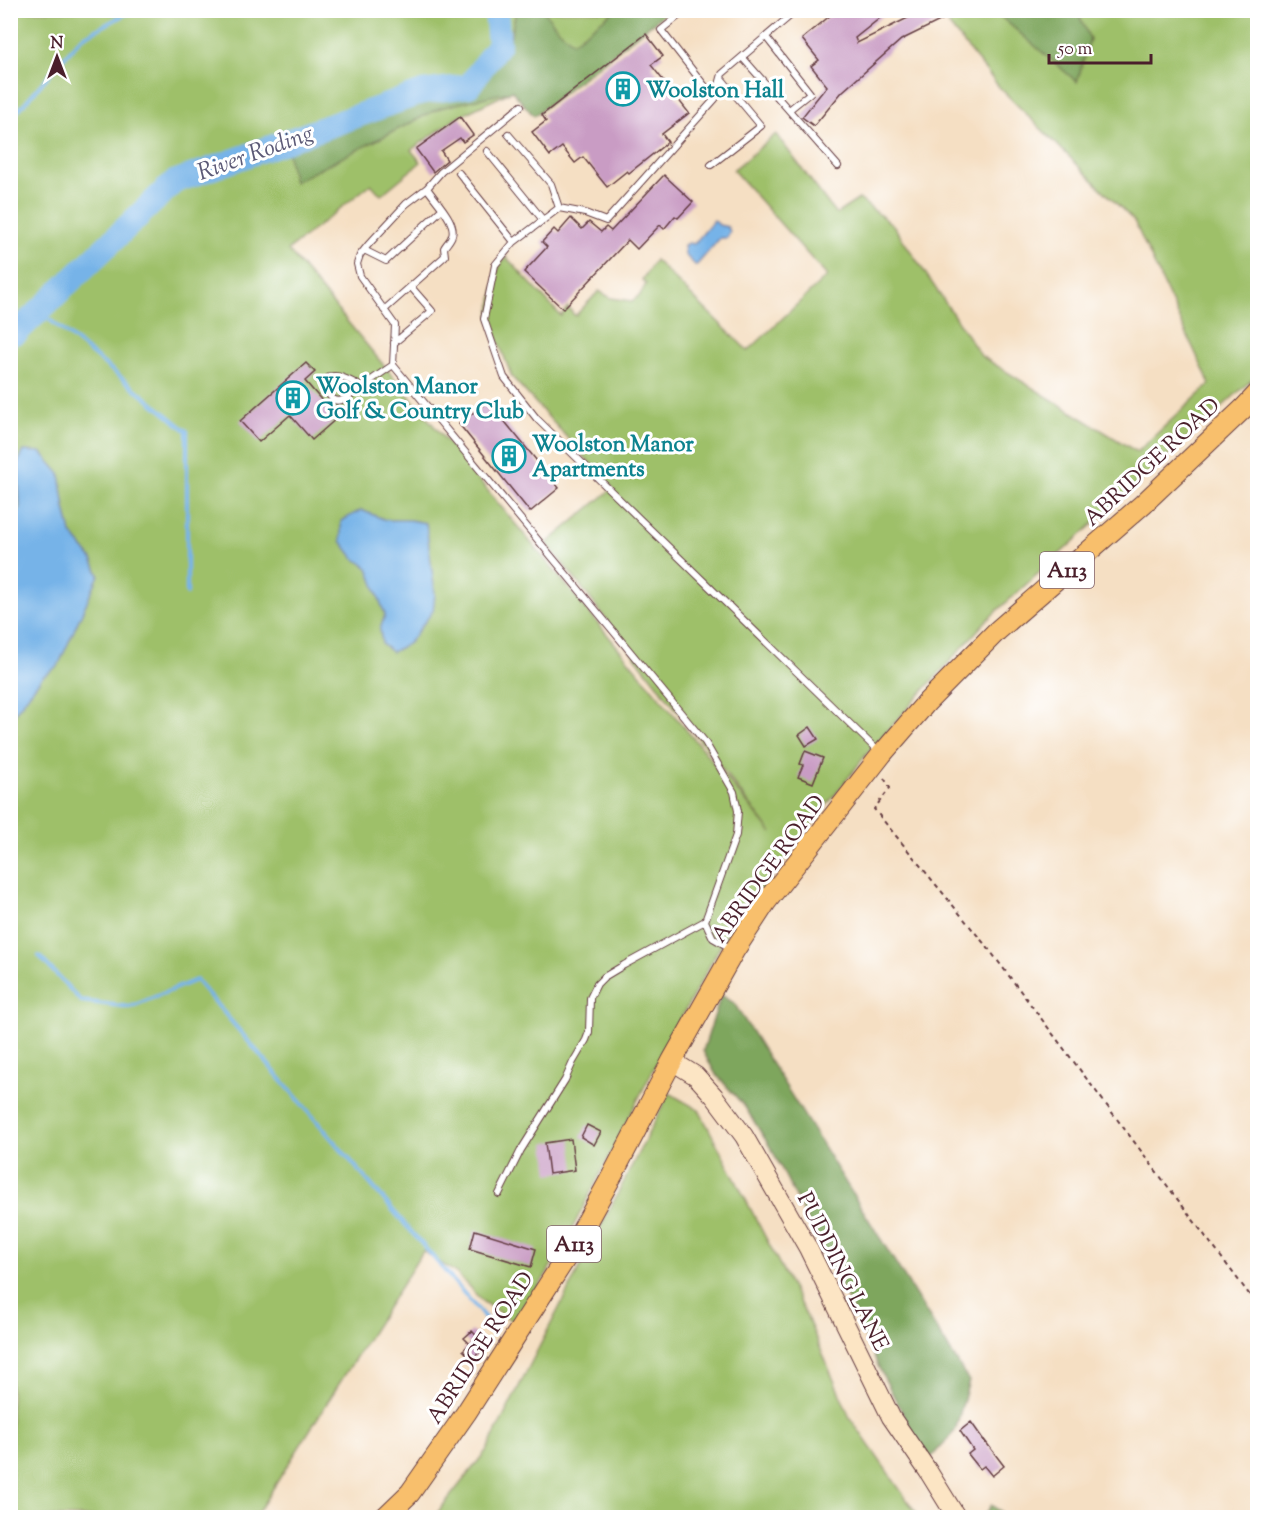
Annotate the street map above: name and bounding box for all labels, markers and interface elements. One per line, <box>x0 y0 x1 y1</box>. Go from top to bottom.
north arrow <box>27 27 87 87</box>
scale bar <box>1049 27 1151 65</box>
text: N <box>51 33 64 56</box>
text: 50 m <box>1057 37 1093 63</box>
building icon: Woolston Hall <box>605 71 641 107</box>
place label: Woolston Hall <box>646 76 785 108</box>
water label: River Roding <box>193 117 319 191</box>
place label: Woolston Manor Golf & Country Club <box>316 372 524 429</box>
building icon: Woolston Manor Golf & Country Club <box>275 380 311 416</box>
street label: ABRIDGE ROAD <box>1078 391 1228 535</box>
place label: Woolston Manor Apartments <box>532 430 694 487</box>
building icon: Woolston Manor Apartments <box>491 438 527 474</box>
road number: A113 <box>1040 552 1094 588</box>
street label: ABRIDGE ROAD <box>705 789 834 950</box>
street label: PUDDING LANE <box>787 1187 895 1357</box>
road number: A113 <box>547 1226 601 1262</box>
street label: ABRIDGE ROAD <box>420 1266 543 1431</box>

